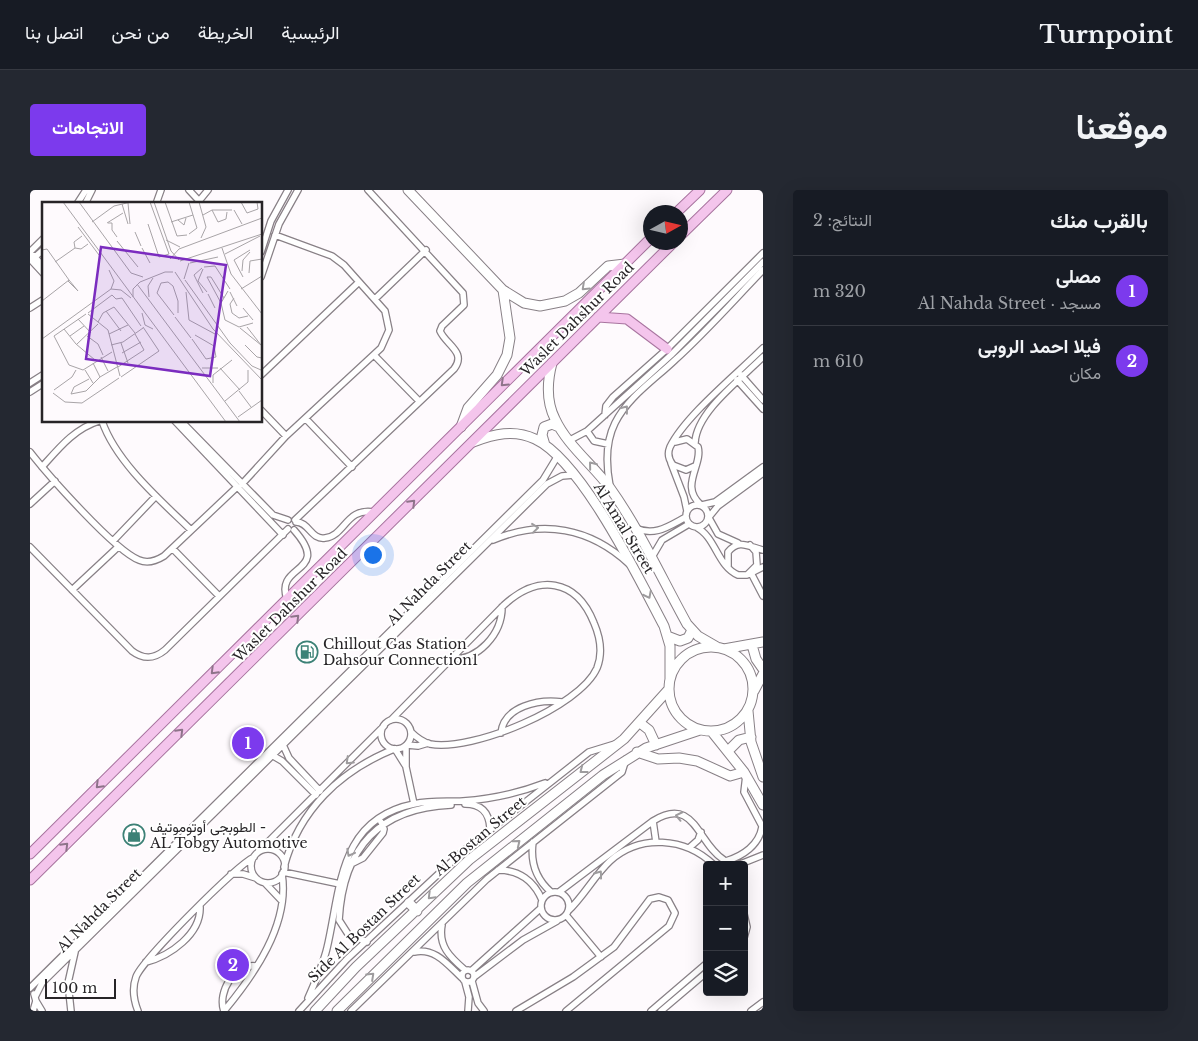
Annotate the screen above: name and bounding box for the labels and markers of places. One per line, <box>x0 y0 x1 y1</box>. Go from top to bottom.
place label: Chillout Gas Station Dahsour Connection1 <box>323 635 478 669</box>
fuel station icon: Chillout Gas Station Dahsour Connection1 <box>295 640 319 664</box>
pin: 1 <box>232 724 264 762</box>
place label: الطوبجى أوتوموتيف - AL Tobgy Automotive <box>149 818 307 852</box>
shop icon: الطوبجى أوتوموتيف - AL Tobgy Automotive <box>122 823 146 847</box>
pin: 2 <box>217 946 249 984</box>

